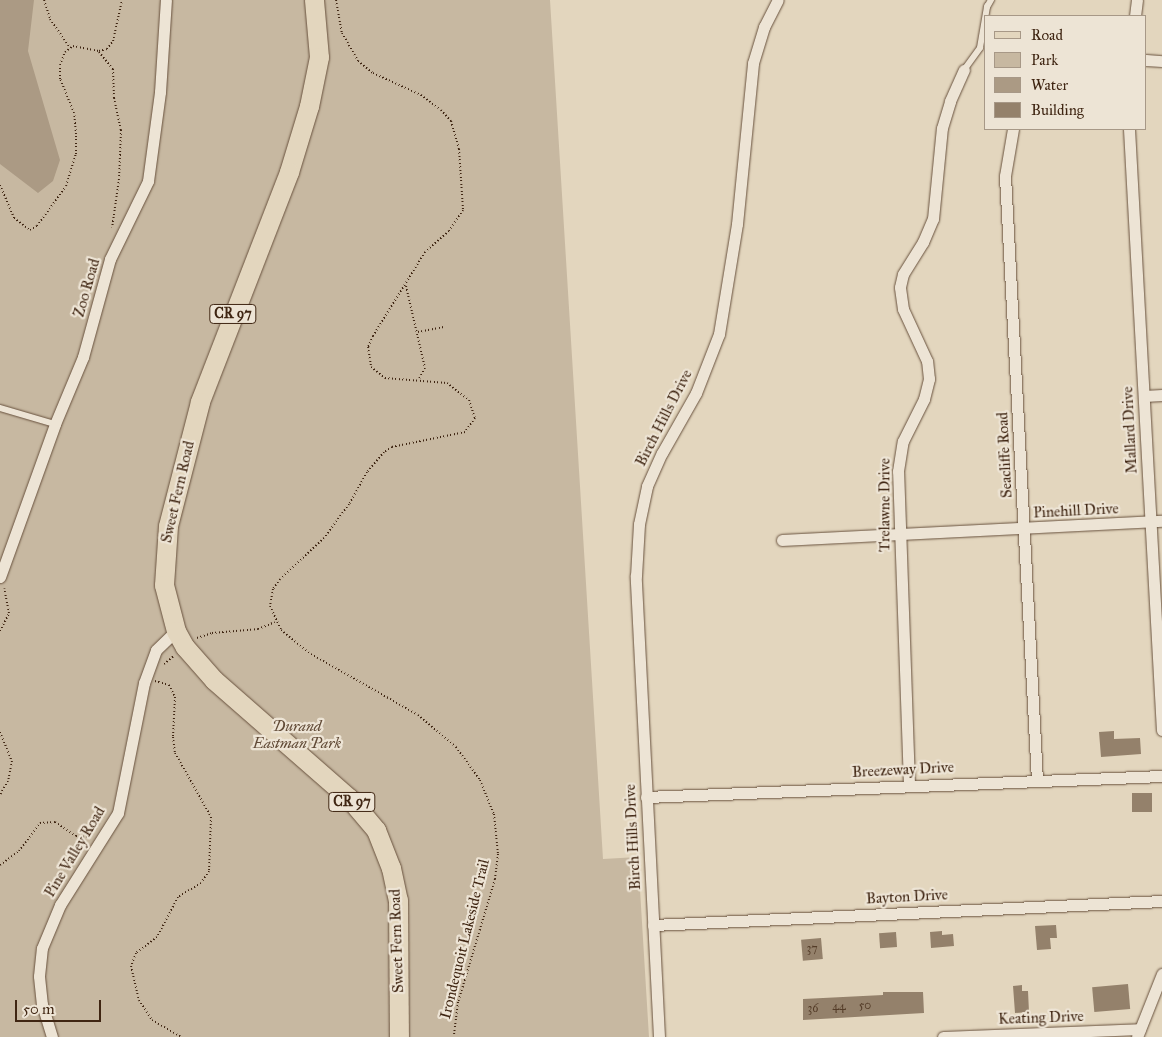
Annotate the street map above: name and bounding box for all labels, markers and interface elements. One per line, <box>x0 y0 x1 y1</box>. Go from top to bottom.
legend <box>984 15 1147 130</box>
text: Road <box>1031 26 1063 44</box>
text: Park <box>1031 51 1058 69</box>
text: Water <box>1031 76 1068 94</box>
text: Building <box>1031 101 1084 119</box>
street label: Zoo Road <box>70 257 104 319</box>
road number: CR 97 <box>209 302 257 326</box>
street label: Birch Hills Drive <box>632 367 696 469</box>
street label: Mallard Drive <box>1119 386 1141 474</box>
street label: Seacliffe Road <box>994 412 1016 498</box>
street label: Sweet Fern Road <box>158 439 198 545</box>
street label: Trelawne Drive <box>876 458 894 552</box>
street label: Pinehill Drive <box>1033 500 1119 522</box>
park label: Durand Eastman Park <box>253 717 341 752</box>
street label: Breezeway Drive <box>852 758 954 782</box>
street label: Birch Hills Drive <box>621 784 645 890</box>
road number: CR 97 <box>328 790 376 814</box>
street label: Pine Valley Road <box>41 803 109 901</box>
street label: Irondequoit Lakeside Trail <box>436 857 494 1021</box>
street label: Bayton Drive <box>866 886 948 908</box>
street label: Sweet Fern Road <box>386 889 408 993</box>
house number: 37 <box>806 942 818 956</box>
scale bar <box>18 990 104 1022</box>
house number: 50 <box>859 999 871 1013</box>
text: 50 m <box>23 1000 55 1018</box>
house number: 44 <box>832 1000 846 1014</box>
house number: 36 <box>808 1002 818 1016</box>
street label: Keating Drive <box>998 1008 1084 1028</box>

